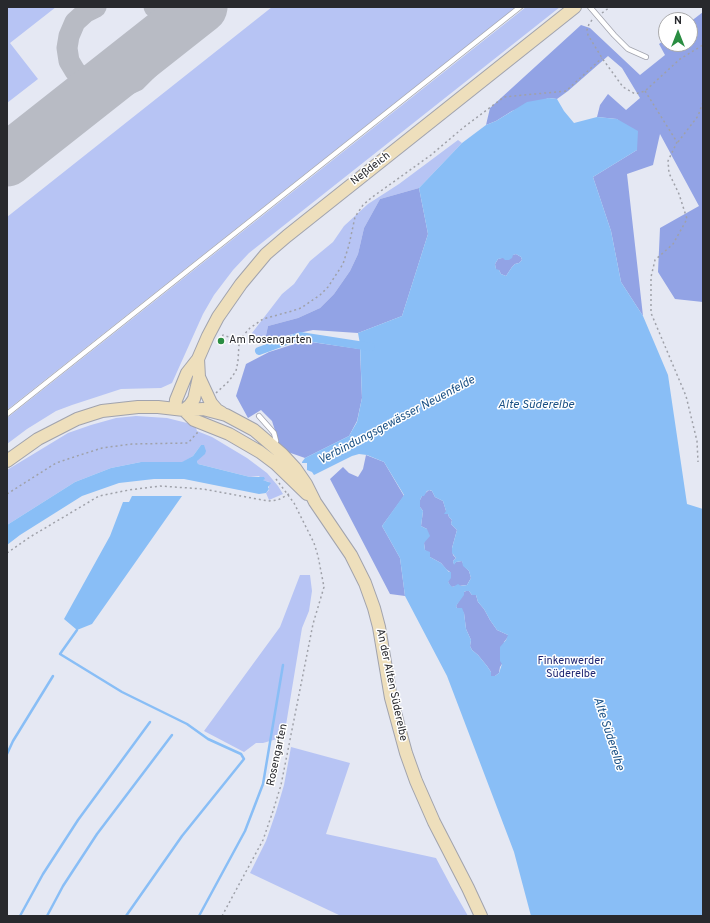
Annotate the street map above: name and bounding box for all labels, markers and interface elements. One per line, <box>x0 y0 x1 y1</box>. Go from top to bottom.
north arrow <box>658 12 698 52</box>
text: N <box>674 14 682 28</box>
street label: Neßdeich <box>349 150 393 188</box>
place label: Am Rosengarten <box>229 334 312 348</box>
marker: Am Rosengarten <box>216 336 226 346</box>
water label: Verbindungsgewässer Neuenfelde <box>316 374 478 468</box>
water label: Alte Süderelbe <box>498 399 574 413</box>
street label: An der Alten Süderelbe <box>373 628 409 742</box>
park label: Finkenwerder Süderelbe <box>537 655 605 681</box>
water label: Alte Süderelbe <box>589 695 627 773</box>
street label: Rosengarten <box>265 723 291 787</box>

